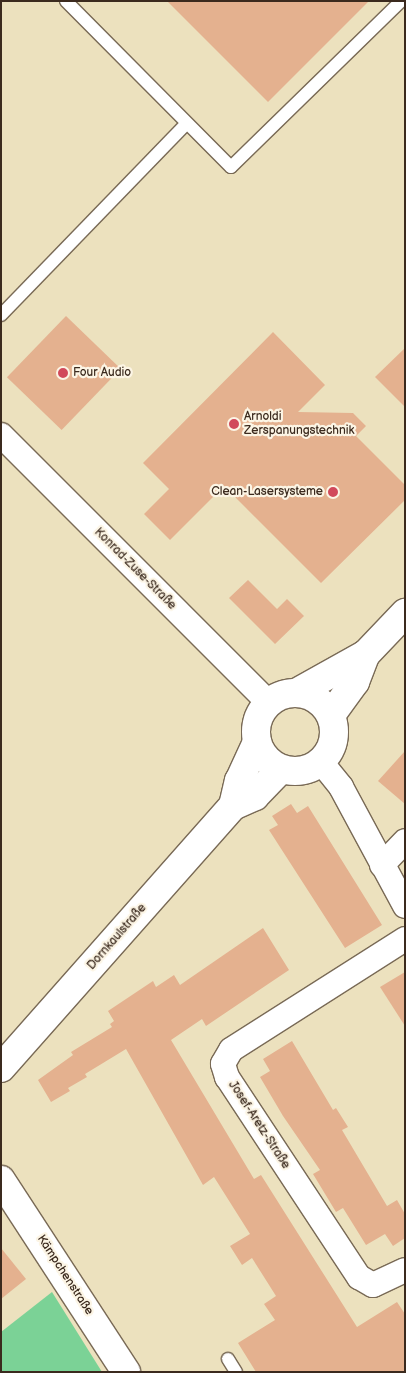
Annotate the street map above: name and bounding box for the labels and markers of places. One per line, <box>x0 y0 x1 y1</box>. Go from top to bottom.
place label: Four Audio <box>73 366 131 380</box>
marker: Four Audio <box>57 367 69 379</box>
place label: Arnoldi Zerspanungstechnik <box>244 410 354 438</box>
marker: Arnoldi Zerspanungstechnik <box>228 418 240 430</box>
place label: Clean-Lasersysteme <box>211 485 323 499</box>
marker: Clean-Lasersysteme <box>327 486 339 498</box>

